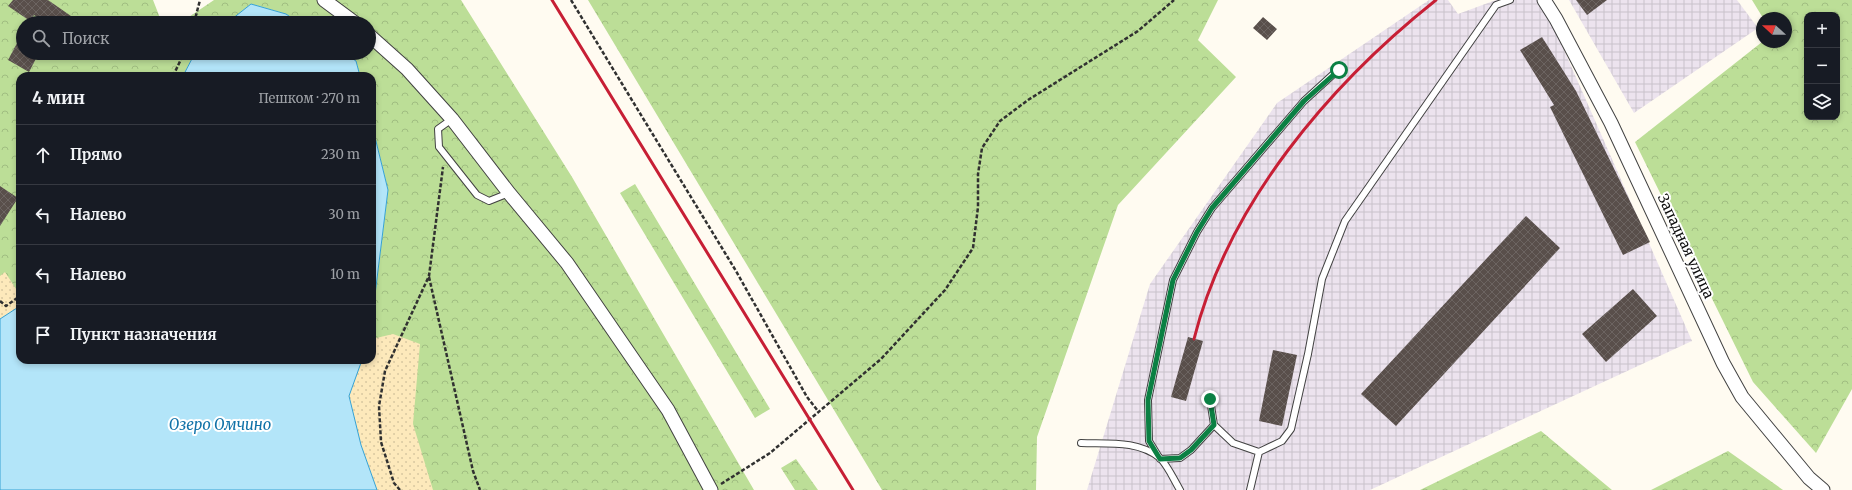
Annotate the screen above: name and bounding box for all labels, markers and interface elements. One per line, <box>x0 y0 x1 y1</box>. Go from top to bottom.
north arrow <box>1756 12 1792 48</box>
map controls <box>1804 12 1840 120</box>
button: + <box>1804 12 1840 48</box>
search box <box>16 16 376 60</box>
icon: search <box>30 27 52 49</box>
text: Поиск <box>62 29 109 48</box>
button: − <box>1804 48 1840 84</box>
route start <box>1330 61 1348 79</box>
button: layers <box>1804 84 1840 120</box>
text: 4 мин <box>32 87 85 109</box>
text: Пешком · 270 m <box>259 90 360 107</box>
icon: ahead <box>32 144 54 166</box>
text: Прямо <box>70 145 122 164</box>
text: 230 m <box>321 146 360 163</box>
street label: Западная улица <box>1654 191 1718 302</box>
icon: left <box>32 204 54 226</box>
text: Налево <box>70 205 126 224</box>
text: 30 m <box>328 206 360 223</box>
icon: left <box>32 264 54 286</box>
text: Налево <box>70 265 126 284</box>
text: 10 m <box>330 266 360 283</box>
icon: arrive <box>32 324 54 346</box>
text: Пункт назначения <box>70 325 217 344</box>
route end <box>1201 390 1219 408</box>
water label: Озеро Омчино <box>169 415 271 434</box>

